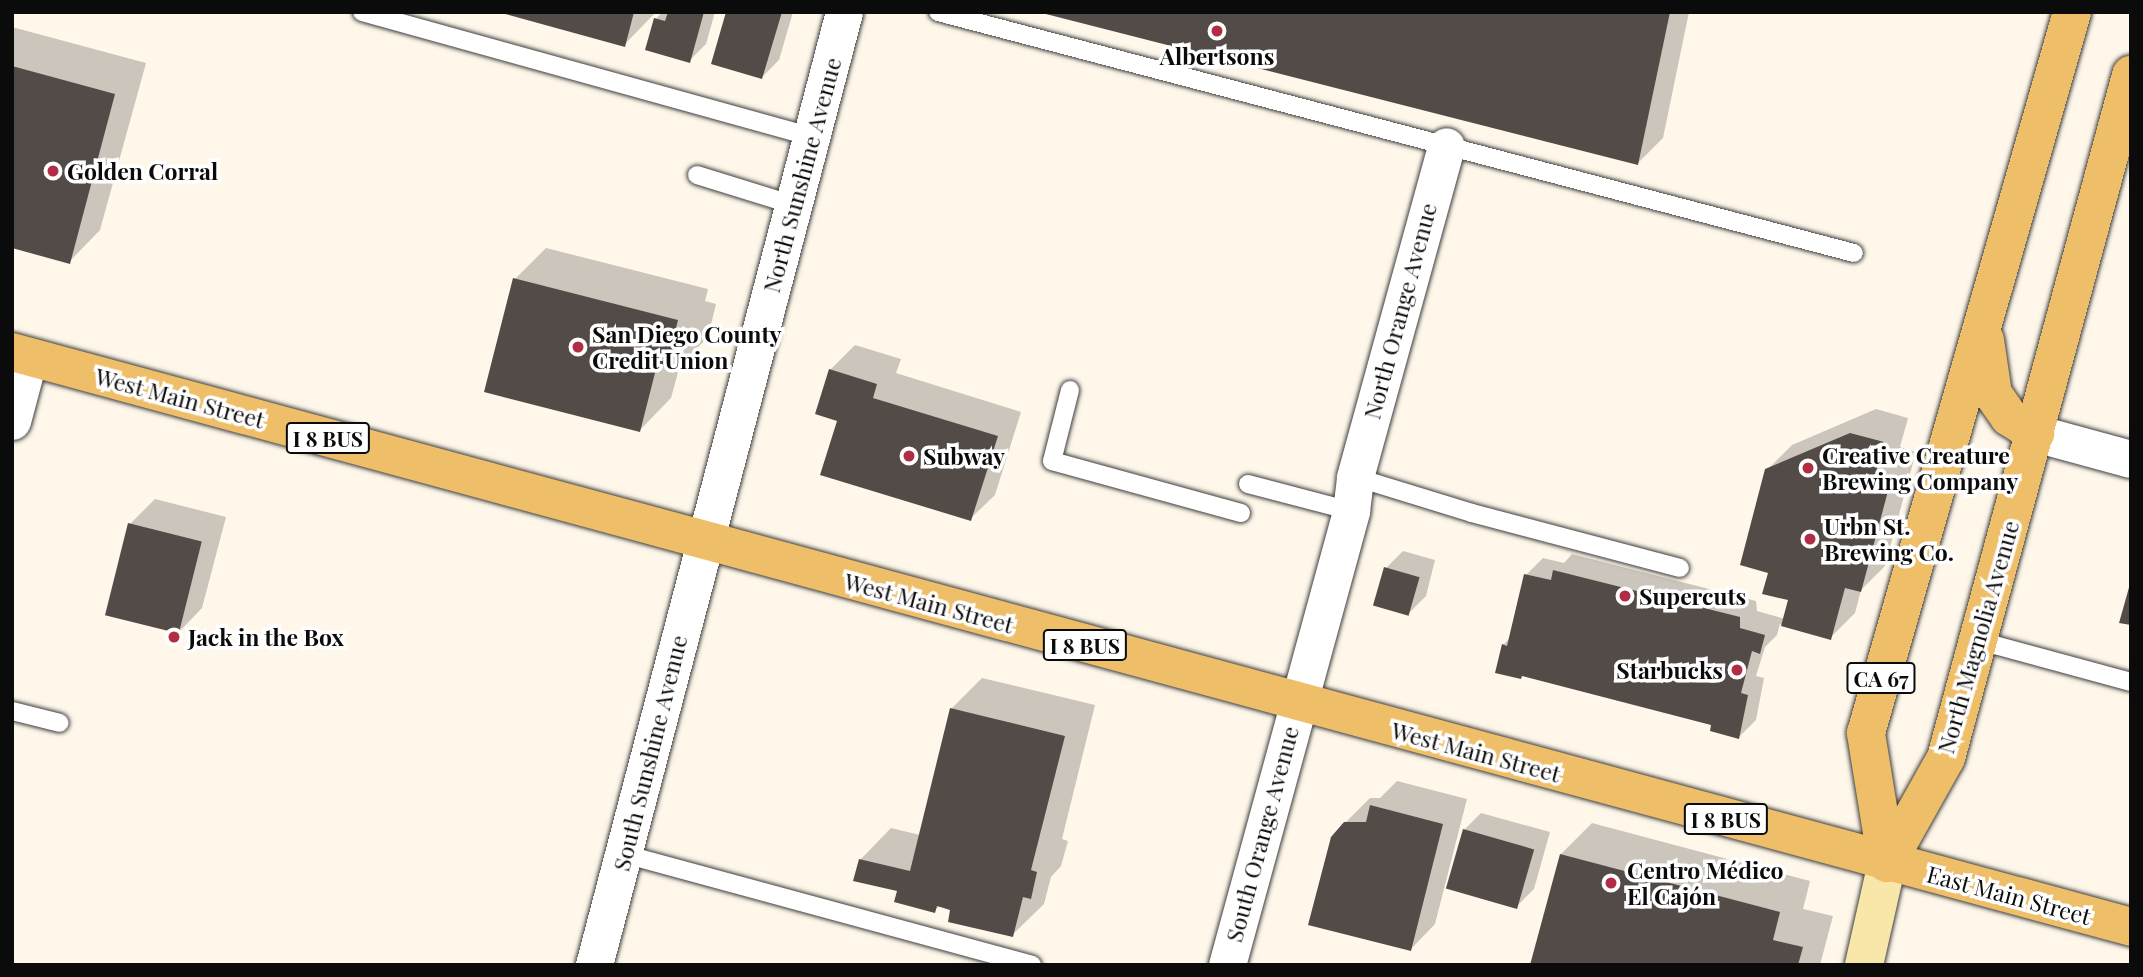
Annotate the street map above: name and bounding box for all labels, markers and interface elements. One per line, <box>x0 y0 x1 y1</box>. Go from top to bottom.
marker: Albertsons <box>1209 23 1225 39</box>
place label: Albertsons <box>1160 42 1274 70</box>
street label: North Sunshine Avenue <box>757 54 847 296</box>
place label: Golden Corral <box>67 157 218 185</box>
marker: Golden Corral <box>45 163 61 179</box>
street label: North Orange Avenue <box>1358 200 1442 422</box>
place label: San Diego County Credit Union <box>592 320 782 374</box>
marker: San Diego County Credit Union <box>570 339 586 355</box>
street label: West Main Street <box>92 362 268 434</box>
road number: I 8 BUS <box>284 420 372 456</box>
place label: Creative Creature Brewing Company <box>1822 441 2018 495</box>
place label: Subway <box>923 442 1005 470</box>
marker: Subway <box>901 448 917 464</box>
marker: Creative Creature Brewing Company <box>1800 460 1816 476</box>
place label: Urbn St. Brewing Co. <box>1824 512 1954 566</box>
street label: North Magnolia Avenue <box>1931 517 2025 757</box>
marker: Urbn St. Brewing Co. <box>1802 531 1818 547</box>
street label: West Main Street <box>841 567 1017 639</box>
place label: Supercuts <box>1639 582 1746 610</box>
marker: Supercuts <box>1617 588 1633 604</box>
place label: Jack in the Box <box>188 623 344 651</box>
road number: I 8 BUS <box>1041 628 1129 662</box>
marker: Jack in the Box <box>166 629 182 645</box>
street label: South Sunshine Avenue <box>607 632 693 874</box>
place label: Starbucks <box>1616 656 1723 684</box>
road number: CA 67 <box>1846 660 1916 696</box>
marker: Starbucks <box>1729 662 1745 678</box>
street label: West Main Street <box>1388 716 1564 788</box>
street label: South Orange Avenue <box>1220 723 1304 945</box>
road number: I 8 BUS <box>1682 802 1770 836</box>
place label: Centro Médico El Cajón <box>1627 856 1784 910</box>
street label: East Main Street <box>1924 860 2094 930</box>
marker: Centro Médico El Cajón <box>1601 873 1621 893</box>

